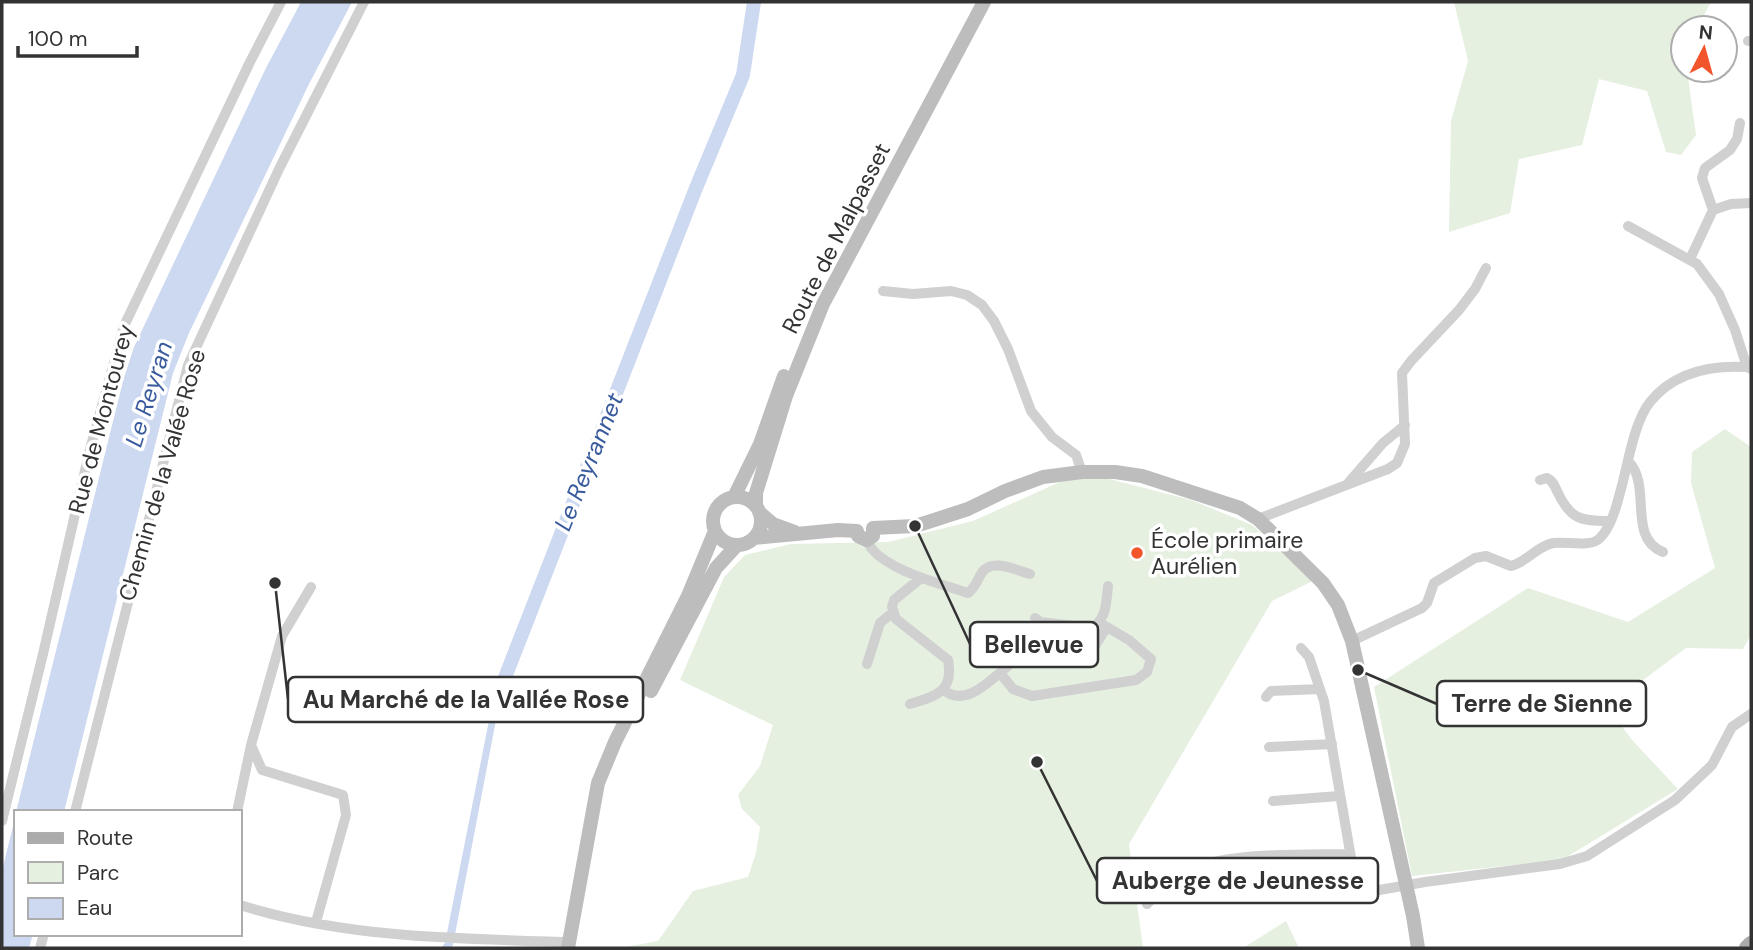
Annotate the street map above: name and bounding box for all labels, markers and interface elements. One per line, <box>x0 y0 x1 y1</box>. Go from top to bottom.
scale bar <box>18 14 136 58</box>
north arrow <box>1669 14 1739 84</box>
text: N <box>1698 19 1714 46</box>
text: 100 m <box>28 25 88 53</box>
street label: Route de Malpasset <box>775 138 897 338</box>
street label: Rue de Montourey <box>61 321 141 517</box>
water label: Le Reyran <box>118 337 179 451</box>
street label: Chemin de la Valée Rose <box>112 346 212 604</box>
water label: Le Reyrannet <box>547 388 630 535</box>
place label: École primaire Aurélien <box>1151 525 1303 581</box>
marker: École primaire Aurélien <box>1129 545 1145 561</box>
callout: Bellevue <box>970 622 1098 667</box>
text: Bellevue <box>984 629 1084 660</box>
callout: Au Marché de la Vallée Rose <box>288 677 643 722</box>
callout: Terre de Sienne <box>1437 681 1646 726</box>
text: Au Marché de la Vallée Rose <box>303 684 629 715</box>
text: Terre de Sienne <box>1451 688 1633 719</box>
legend <box>14 810 242 936</box>
text: Route <box>77 824 133 852</box>
callout: Auberge de Jeunesse <box>1097 858 1378 903</box>
text: Parc <box>77 859 120 887</box>
text: Auberge de Jeunesse <box>1112 865 1364 896</box>
text: Eau <box>77 894 112 922</box>

